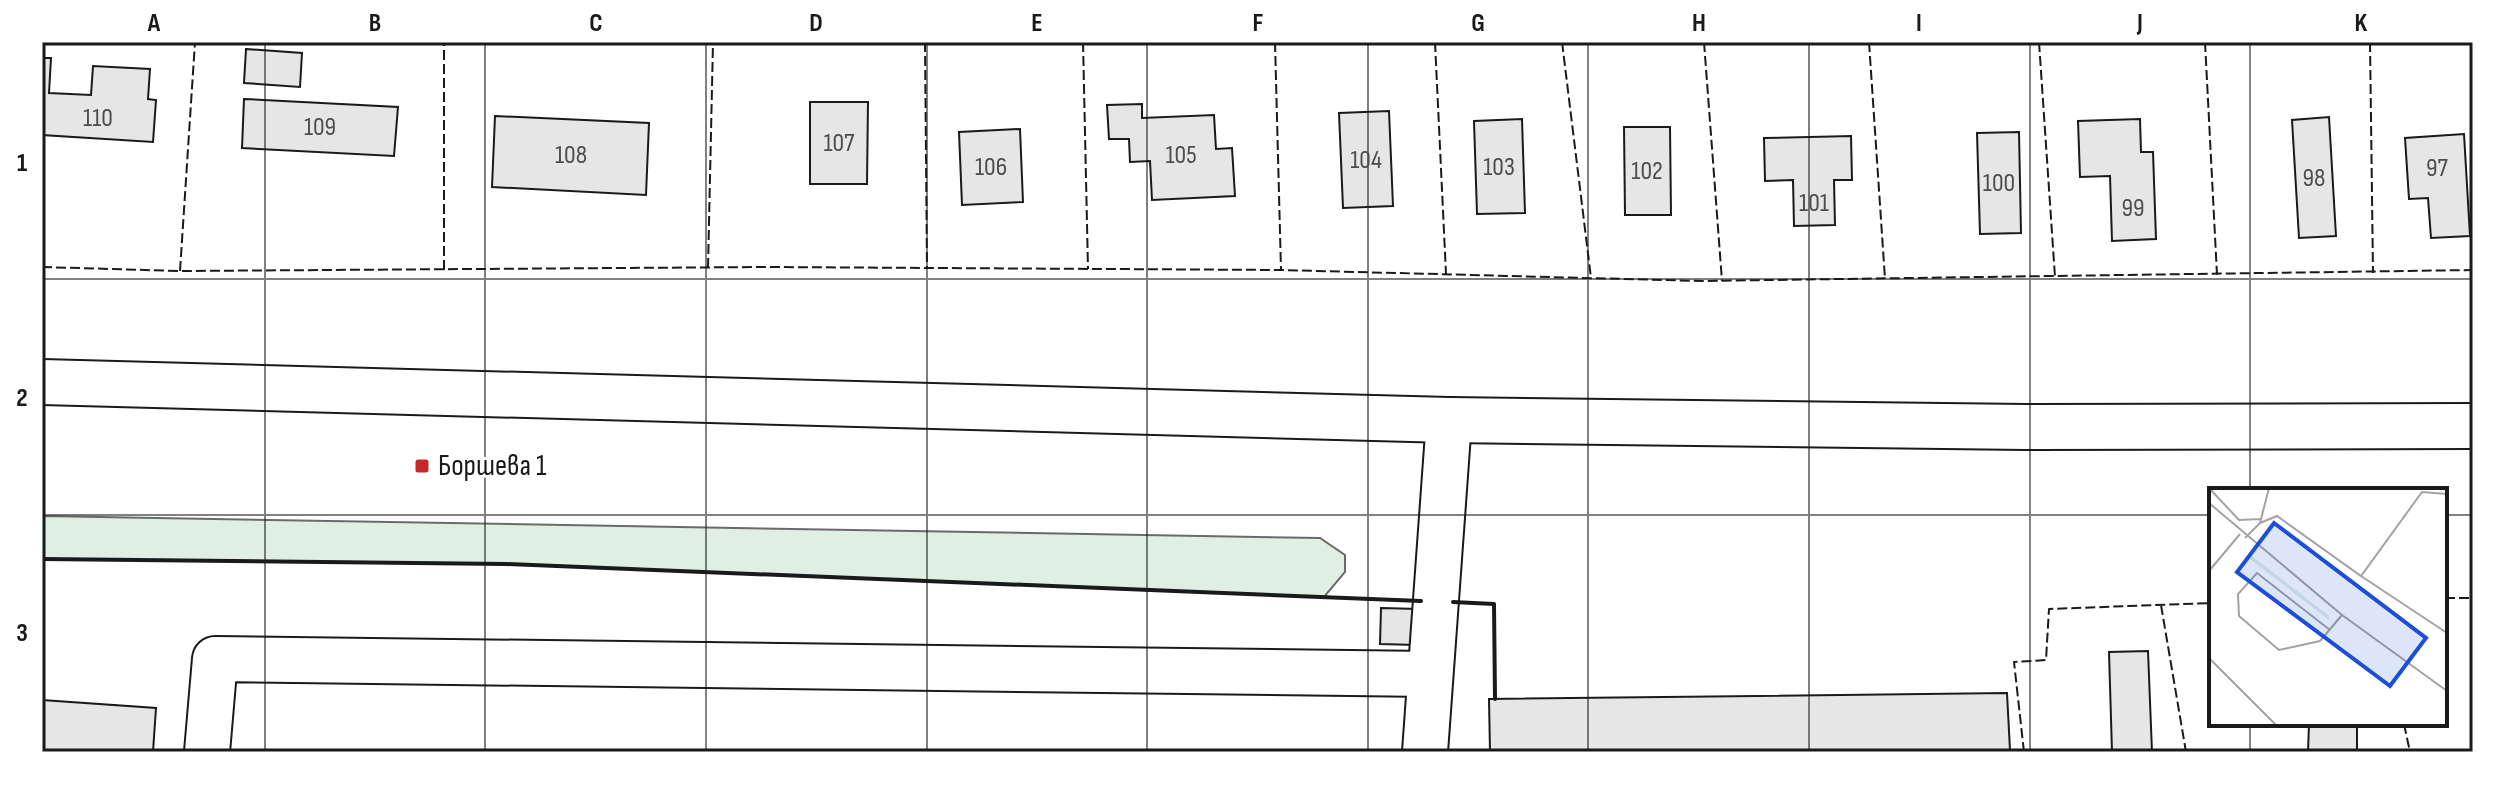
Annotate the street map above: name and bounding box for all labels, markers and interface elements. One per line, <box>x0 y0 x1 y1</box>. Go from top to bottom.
text: A <box>147 8 161 39</box>
text: B <box>369 8 381 39</box>
text: C <box>589 8 603 39</box>
text: D <box>809 8 823 39</box>
text: E <box>1031 8 1043 39</box>
text: F <box>1253 8 1264 39</box>
text: G <box>1471 8 1485 39</box>
text: H <box>1692 8 1706 39</box>
text: I <box>1916 8 1922 39</box>
text: J <box>2136 8 2143 39</box>
text: K <box>2355 8 2368 39</box>
house number: 110 <box>83 103 113 134</box>
house number: 109 <box>304 112 336 143</box>
house number: 107 <box>823 128 855 159</box>
house number: 108 <box>555 140 587 171</box>
house number: 105 <box>1165 140 1197 171</box>
house number: 104 <box>1350 145 1382 176</box>
text: 1 <box>17 148 27 179</box>
house number: 106 <box>975 152 1007 183</box>
house number: 103 <box>1483 152 1515 183</box>
house number: 97 <box>2426 153 2449 184</box>
house number: 102 <box>1631 156 1663 187</box>
house number: 98 <box>2303 163 2325 194</box>
house number: 100 <box>1983 168 2015 199</box>
house number: 101 <box>1799 188 1829 219</box>
house number: 99 <box>2121 193 2145 224</box>
text: 2 <box>16 383 28 414</box>
place label: Боршева 1 <box>438 448 547 484</box>
marker: Боршева 1 <box>413 457 431 475</box>
inset map <box>2209 488 2447 726</box>
text: 3 <box>16 618 28 649</box>

